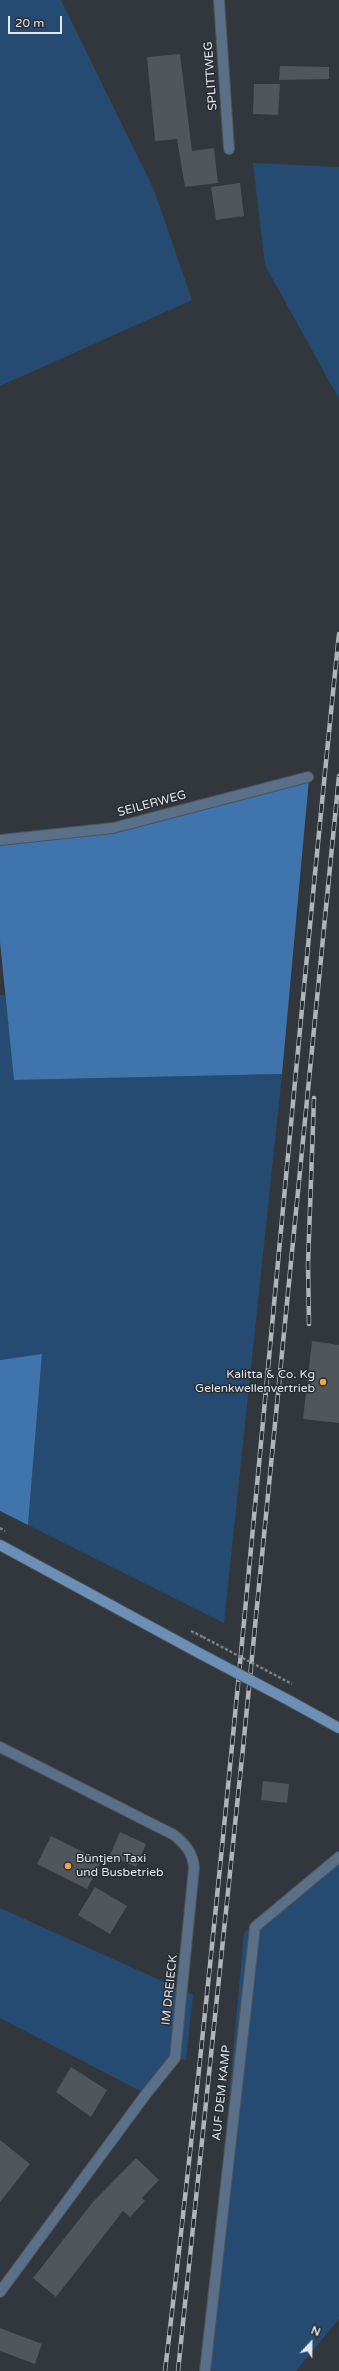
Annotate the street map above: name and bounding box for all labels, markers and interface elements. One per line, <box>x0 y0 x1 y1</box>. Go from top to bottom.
scale bar <box>10 8 64 34</box>
text: 20 m <box>15 16 44 30</box>
street label: SPLITTWEG <box>201 41 221 111</box>
street label: SEILERWEG <box>116 788 188 820</box>
place label: Kalitta & Co. Kg Gelenkwellenvertrieb <box>195 1368 315 1396</box>
marker: Kalitta & Co. Kg Gelenkwellenvertrieb <box>318 1377 328 1387</box>
place label: Büntjen Taxi und Busbetrieb <box>76 1852 164 1880</box>
marker: Büntjen Taxi und Busbetrieb <box>63 1861 73 1871</box>
street label: IM DREIECK <box>159 1954 181 2026</box>
street label: AUF DEM KAMP <box>210 2044 234 2142</box>
north arrow <box>291 2323 331 2363</box>
text: N <box>309 2324 322 2339</box>

